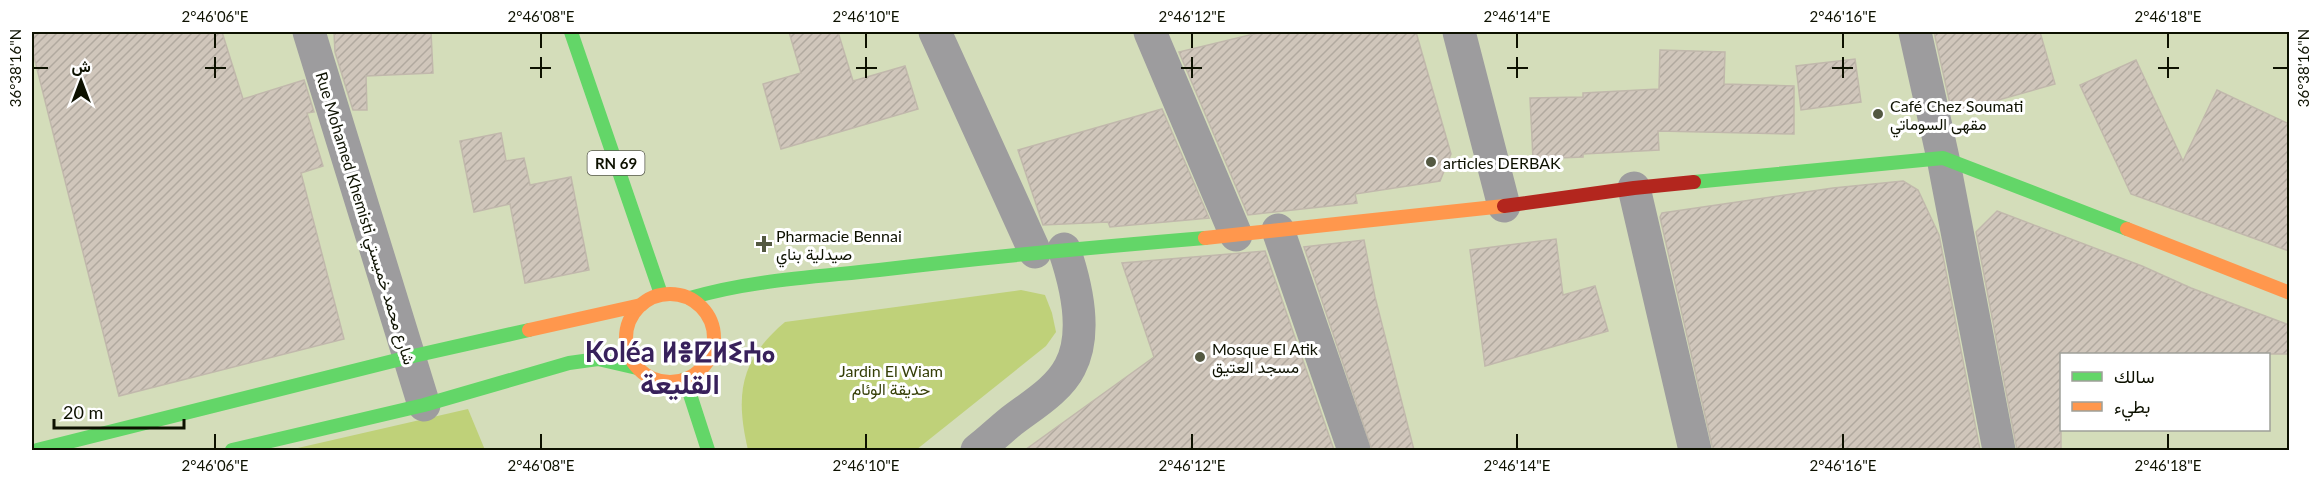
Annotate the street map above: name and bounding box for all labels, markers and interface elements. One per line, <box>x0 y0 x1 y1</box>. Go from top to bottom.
text: 2°46'06"E <box>182 7 249 25</box>
text: 2°46'08"E <box>508 7 575 25</box>
text: 2°46'10"E <box>833 7 900 25</box>
text: 2°46'12"E <box>1159 7 1226 25</box>
text: 2°46'14"E <box>1484 7 1551 25</box>
text: 2°46'16"E <box>1810 7 1877 25</box>
text: 2°46'18"E <box>2135 7 2202 25</box>
text: 36°38'16"N <box>6 29 24 107</box>
text: 36°38'16"N <box>2294 29 2312 107</box>
north arrow <box>51 51 111 111</box>
text: ش <box>71 56 91 76</box>
street label: Rue Mohamed Khemisti شارع محمد خميستي <box>308 69 420 368</box>
place label: Café Chez Soumati مقهى السوماتي <box>1890 96 2023 138</box>
marker: Café Chez Soumati مقهى السوماتي <box>1871 107 1885 121</box>
road number: RN 69 <box>588 151 644 175</box>
place label: articles DERBAK <box>1443 153 1561 172</box>
marker: articles DERBAK <box>1424 155 1438 169</box>
place label: Pharmacie Bennai صيدلية بناي <box>776 226 902 268</box>
marker: Pharmacie Bennai صيدلية بناي <box>757 237 771 251</box>
district label: Koléa ⵍⴻⵇⵍⵉⵄⴰ القليعة <box>585 334 775 401</box>
place label: Mosque El Atik مسجد العتيق <box>1212 339 1319 378</box>
marker: Mosque El Atik مسجد العتيق <box>1193 350 1207 364</box>
legend <box>2060 353 2270 431</box>
park label: Jardin El Wiam حديقة الوئام <box>839 361 943 400</box>
text: سالك <box>2114 365 2154 387</box>
scale bar <box>54 392 184 430</box>
text: بطيء <box>2114 395 2150 422</box>
text: 20 m <box>63 401 103 423</box>
text: 2°46'06"E <box>182 456 249 474</box>
text: 2°46'08"E <box>508 456 575 474</box>
text: 2°46'10"E <box>833 456 900 474</box>
text: 2°46'12"E <box>1159 456 1226 474</box>
text: 2°46'14"E <box>1484 456 1551 474</box>
text: 2°46'16"E <box>1810 456 1877 474</box>
text: 2°46'18"E <box>2135 456 2202 474</box>

